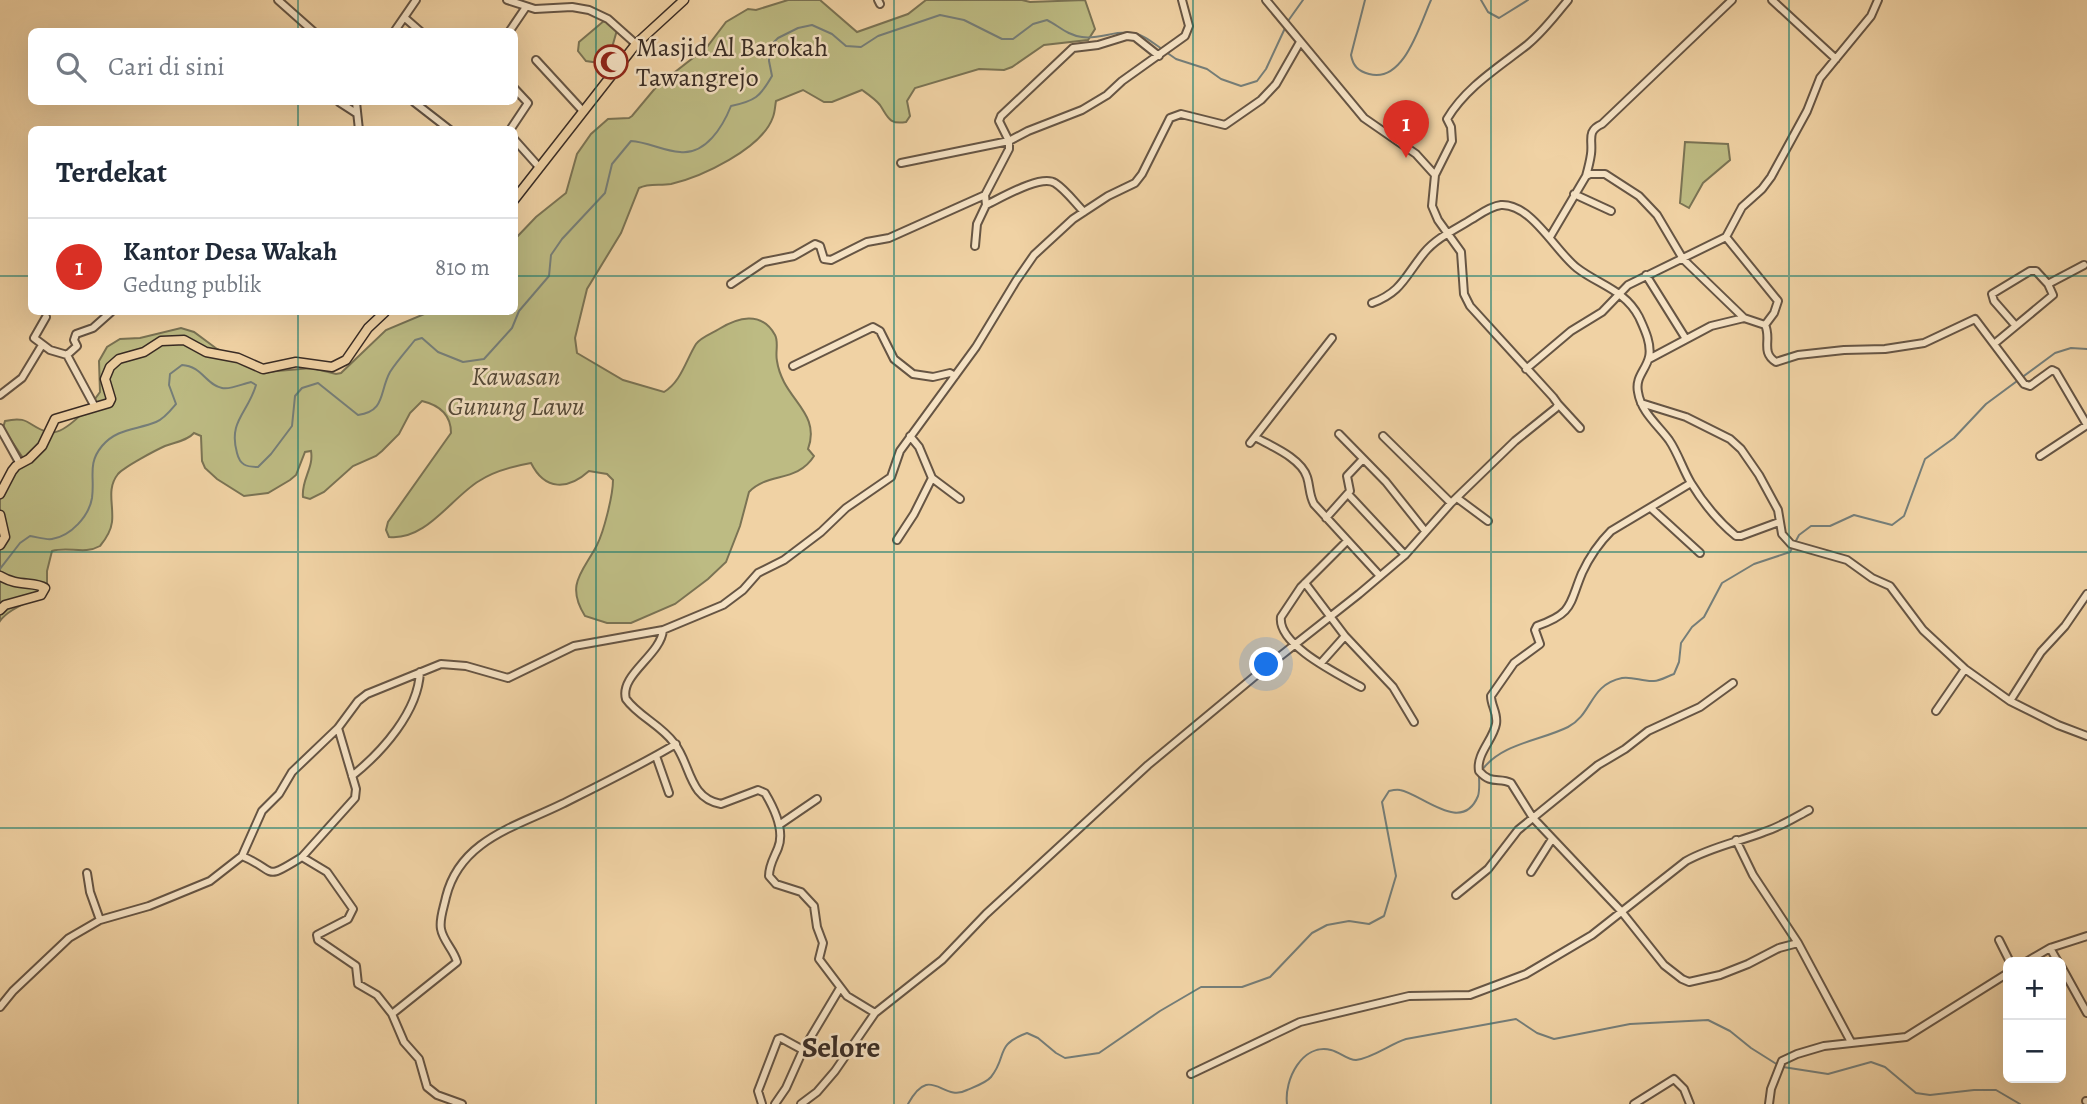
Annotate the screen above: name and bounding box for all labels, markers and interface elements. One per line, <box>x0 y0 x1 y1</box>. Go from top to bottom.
search box <box>28 28 518 105</box>
place label: Masjid Al Barokah Tawangrejo <box>636 30 828 95</box>
mosque icon: Masjid Al Barokah Tawangrejo <box>592 43 630 81</box>
icon: search <box>52 48 90 86</box>
text: Cari di sini <box>108 49 225 84</box>
pin: 1 <box>1383 100 1429 158</box>
text: Terdekat <box>56 152 167 192</box>
text: Kantor Desa Wakah <box>123 234 337 269</box>
text: 1 <box>75 252 83 283</box>
text: 810 m <box>435 252 490 283</box>
text: Gedung publik <box>123 269 261 300</box>
park label: Kawasan Gunung Lawu <box>447 359 585 424</box>
your location <box>1249 647 1283 681</box>
map controls <box>2003 957 2066 1083</box>
button: + <box>2003 957 2066 1020</box>
button: − <box>2003 1020 2066 1083</box>
district label: Selore <box>802 1027 880 1067</box>

